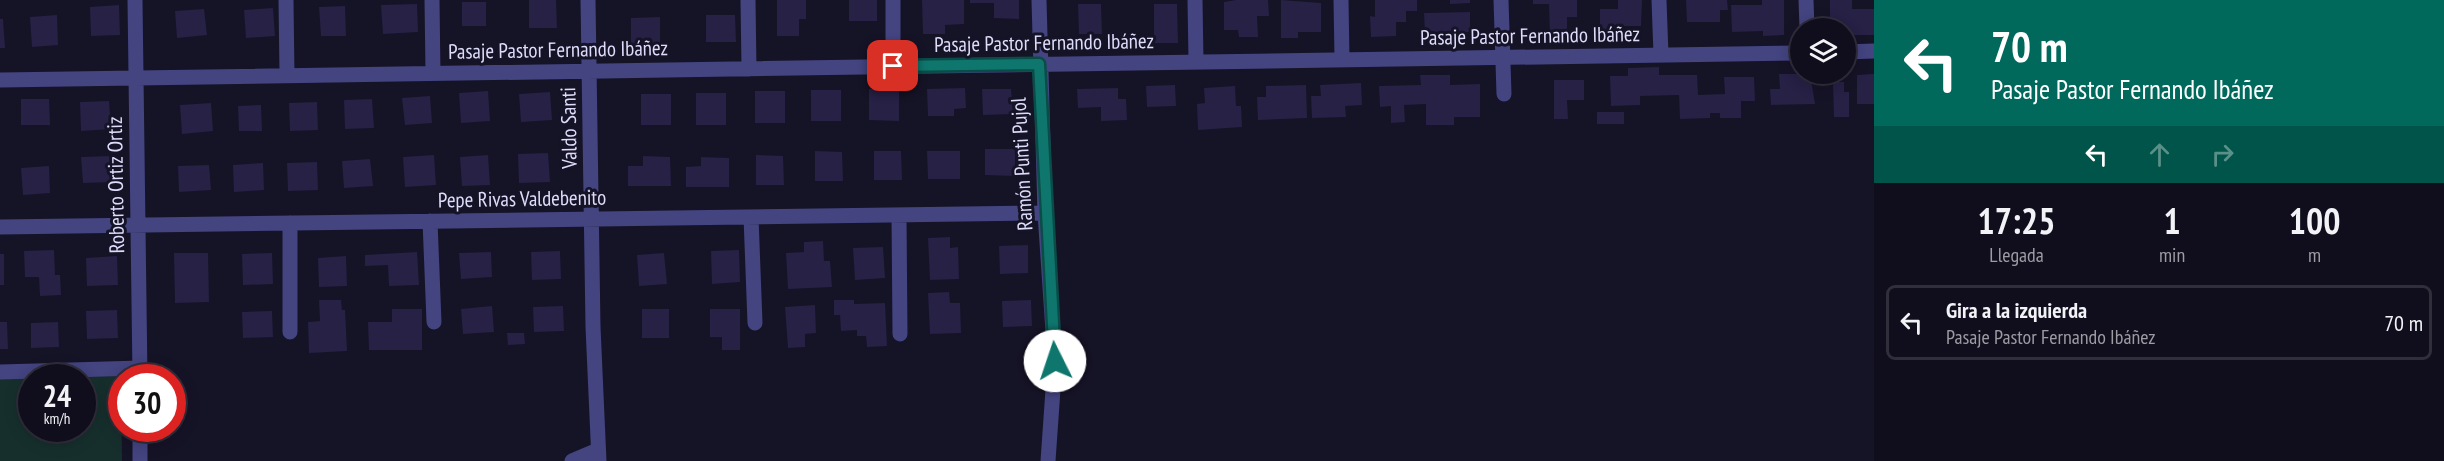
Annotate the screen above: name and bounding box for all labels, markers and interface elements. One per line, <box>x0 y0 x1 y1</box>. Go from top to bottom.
map controls <box>1790 18 1856 84</box>
button: layers <box>1790 18 1856 84</box>
text: 70 m <box>1991 19 2068 74</box>
street label: Pasaje Pastor Fernando Ibáñez <box>1420 20 1640 51</box>
icon: left <box>1892 24 1970 102</box>
street label: Pasaje Pastor Fernando Ibáñez <box>934 27 1154 58</box>
street label: Pasaje Pastor Fernando Ibáñez <box>448 34 668 65</box>
pin <box>867 40 918 91</box>
icon: arrive <box>876 49 909 82</box>
text: Pasaje Pastor Fernando Ibáñez <box>1991 72 2274 106</box>
street label: Valdo Santi <box>554 87 583 170</box>
street label: Ramón Punti Pujol <box>1005 97 1038 231</box>
street label: Roberto Ortiz Ortiz <box>101 116 130 254</box>
icon: left <box>2080 138 2113 171</box>
icon: ahead <box>2143 138 2176 171</box>
icon: right <box>2206 138 2239 171</box>
street label: Pepe Rivas Valdebenito <box>438 184 606 213</box>
text: 17:25 <box>1978 197 2055 244</box>
text: 1 <box>2163 197 2181 244</box>
text: 100 <box>2289 197 2340 244</box>
text: Llegada <box>1989 242 2044 268</box>
text: min <box>2159 242 2185 268</box>
text: m <box>2308 242 2321 268</box>
text: Gira a la izquierda <box>1946 296 2087 324</box>
icon: left <box>1895 306 1928 339</box>
text: 70 m <box>2384 309 2423 337</box>
text: Pasaje Pastor Fernando Ibáñez <box>1946 324 2156 350</box>
position arrow <box>1023 329 1087 393</box>
speed limit sign: 30 <box>108 364 186 442</box>
text: 24 <box>43 376 71 415</box>
text: km/h <box>44 409 70 428</box>

